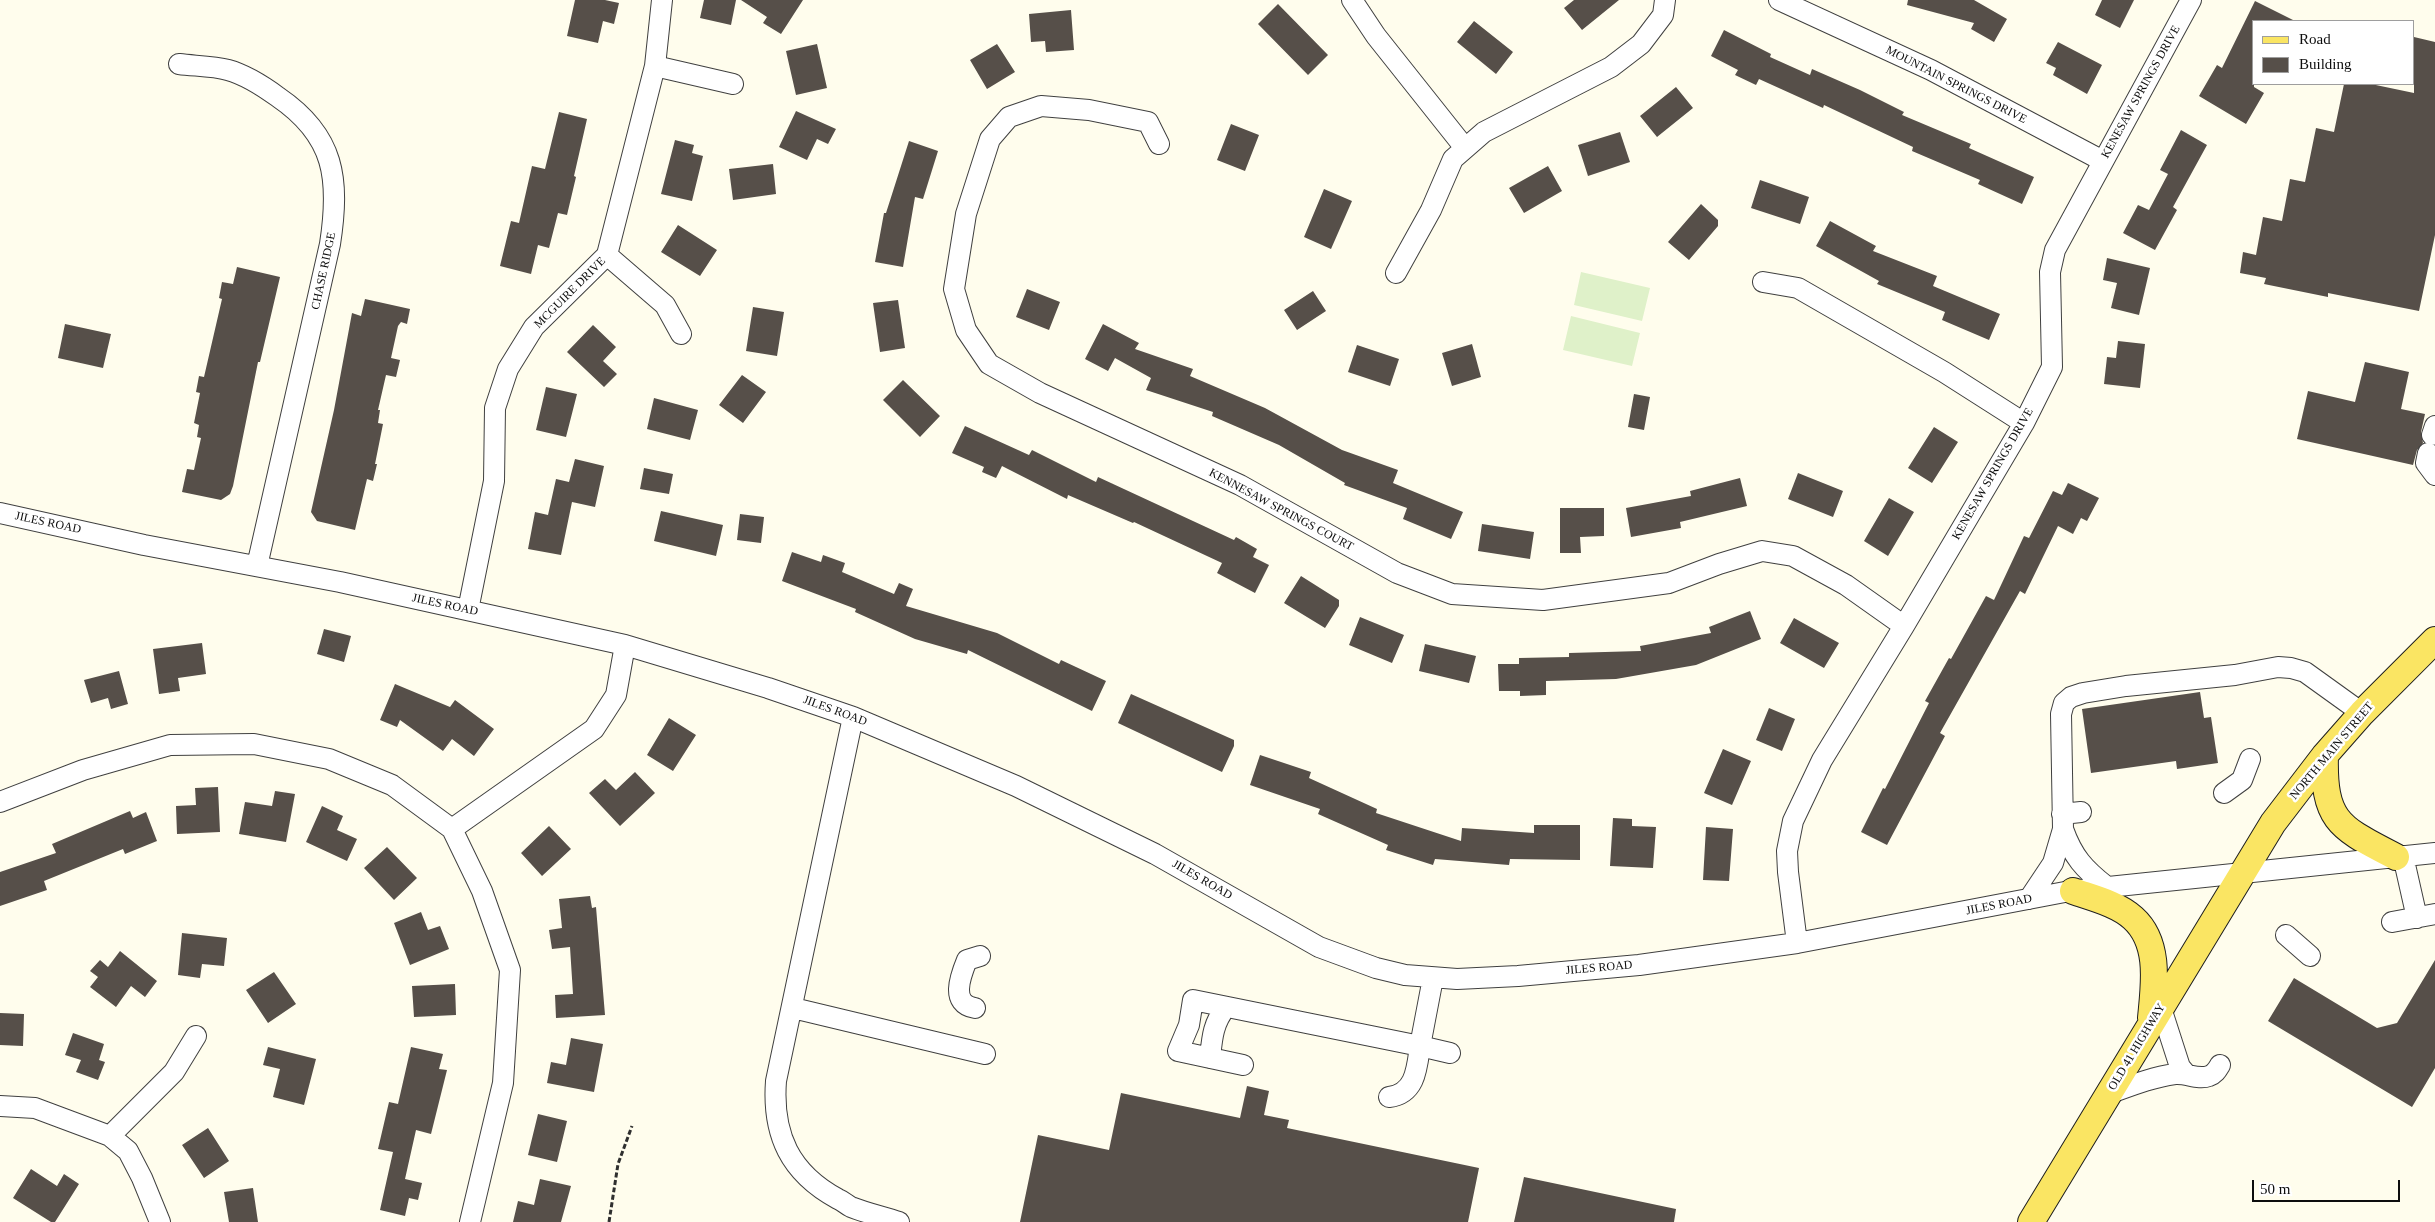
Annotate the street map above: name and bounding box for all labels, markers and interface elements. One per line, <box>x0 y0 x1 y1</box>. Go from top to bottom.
legend <box>2252 20 2415 85</box>
street label: KENESAW SPRINGS DRIVE <box>2098 23 2184 161</box>
text: Road <box>2299 31 2331 47</box>
street label: MOUNTAIN SPRINGS DRIVE <box>1883 43 2029 127</box>
text: Building <box>2299 56 2352 72</box>
street label: CHASE RIDGE <box>309 231 339 311</box>
street label: MCGUIRE DRIVE <box>531 254 609 332</box>
street label: KENESAW SPRINGS DRIVE <box>1949 406 2037 542</box>
street label: KENNESAW SPRINGS COURT <box>1206 466 1356 554</box>
street label: JILES ROAD <box>14 509 82 537</box>
street label: JILES ROAD <box>411 591 479 619</box>
street label: JILES ROAD <box>801 693 869 729</box>
street label: NORTH MAIN STREET <box>2287 699 2377 803</box>
street label: JILES ROAD <box>1169 857 1235 903</box>
street label: JILES ROAD <box>1965 892 2033 918</box>
street label: JILES ROAD <box>1565 958 1633 978</box>
street label: OLD 41 HIGHWAY <box>2105 1001 2169 1093</box>
scale bar <box>2255 1170 2402 1202</box>
text: 50 m <box>2260 1181 2290 1197</box>

